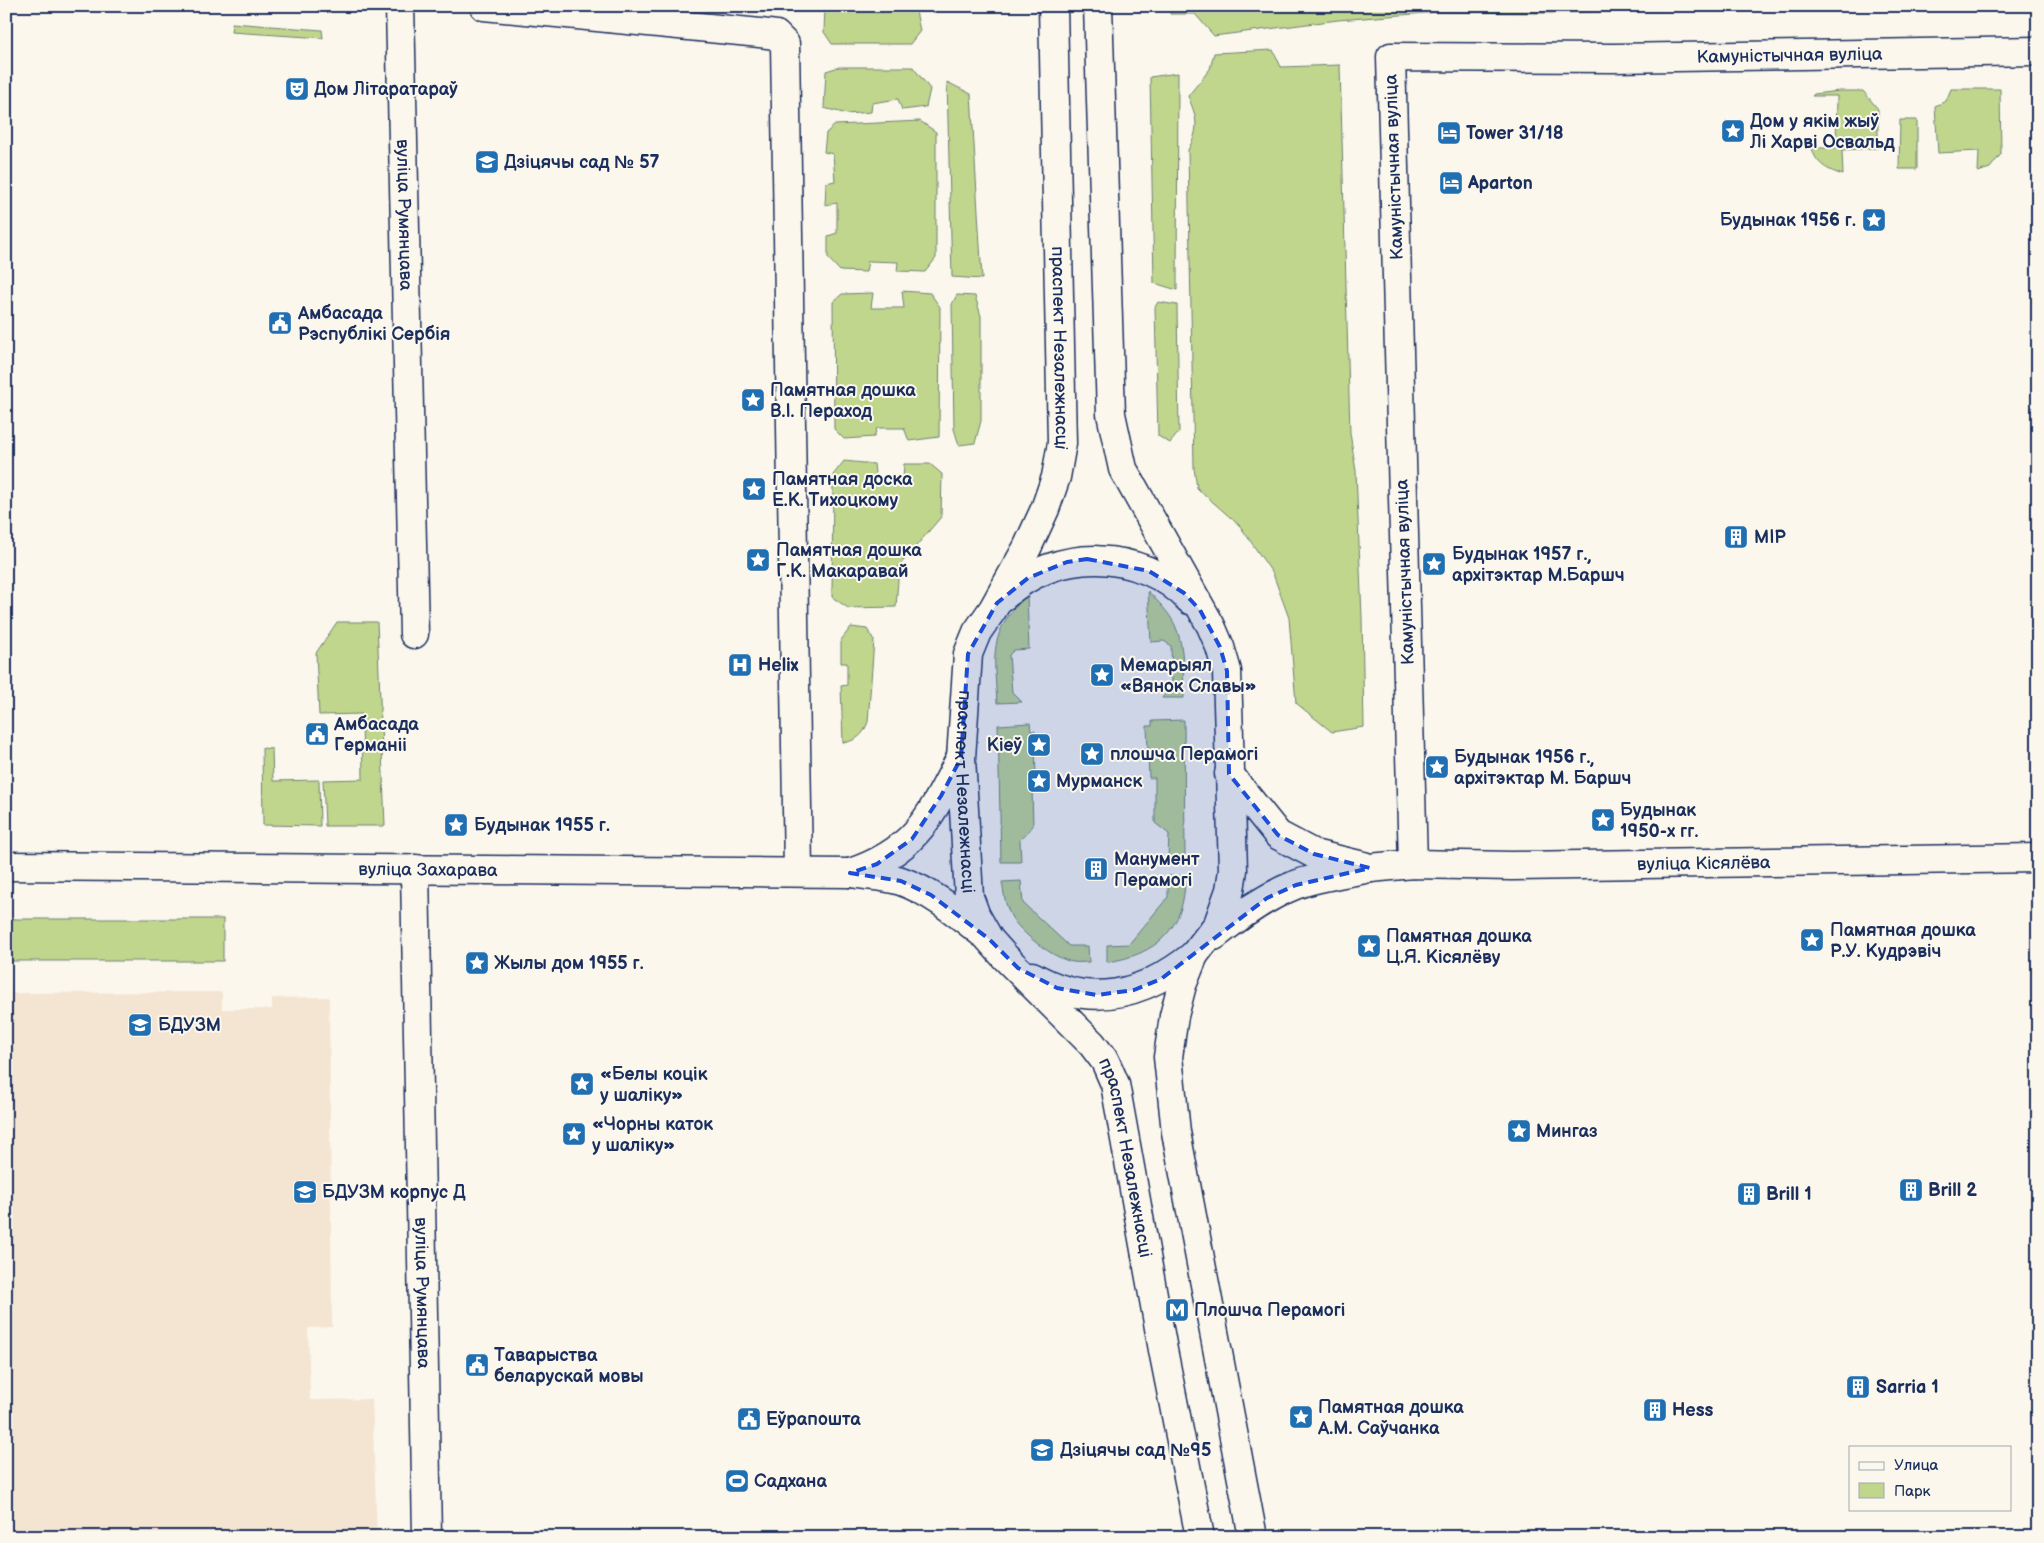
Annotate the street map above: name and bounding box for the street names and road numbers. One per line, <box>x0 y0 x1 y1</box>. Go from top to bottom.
street label: Камуністычная вуліца <box>1697 43 1883 67</box>
street label: Камуністычная вуліца <box>1380 73 1408 260</box>
street label: вуліца Румянцава <box>392 139 417 291</box>
street label: праспект Незалежнасці <box>1047 246 1073 451</box>
street label: Камуністычная вуліца <box>1391 478 1419 665</box>
street label: праспект Незалежнасці <box>950 689 979 894</box>
street label: вуліца Кісялёва <box>1637 852 1771 875</box>
street label: вуліца Захарава <box>358 858 498 881</box>
street label: праспект Незалежнасці <box>1094 1055 1157 1259</box>
street label: вуліца Румянцава <box>411 1217 434 1369</box>

